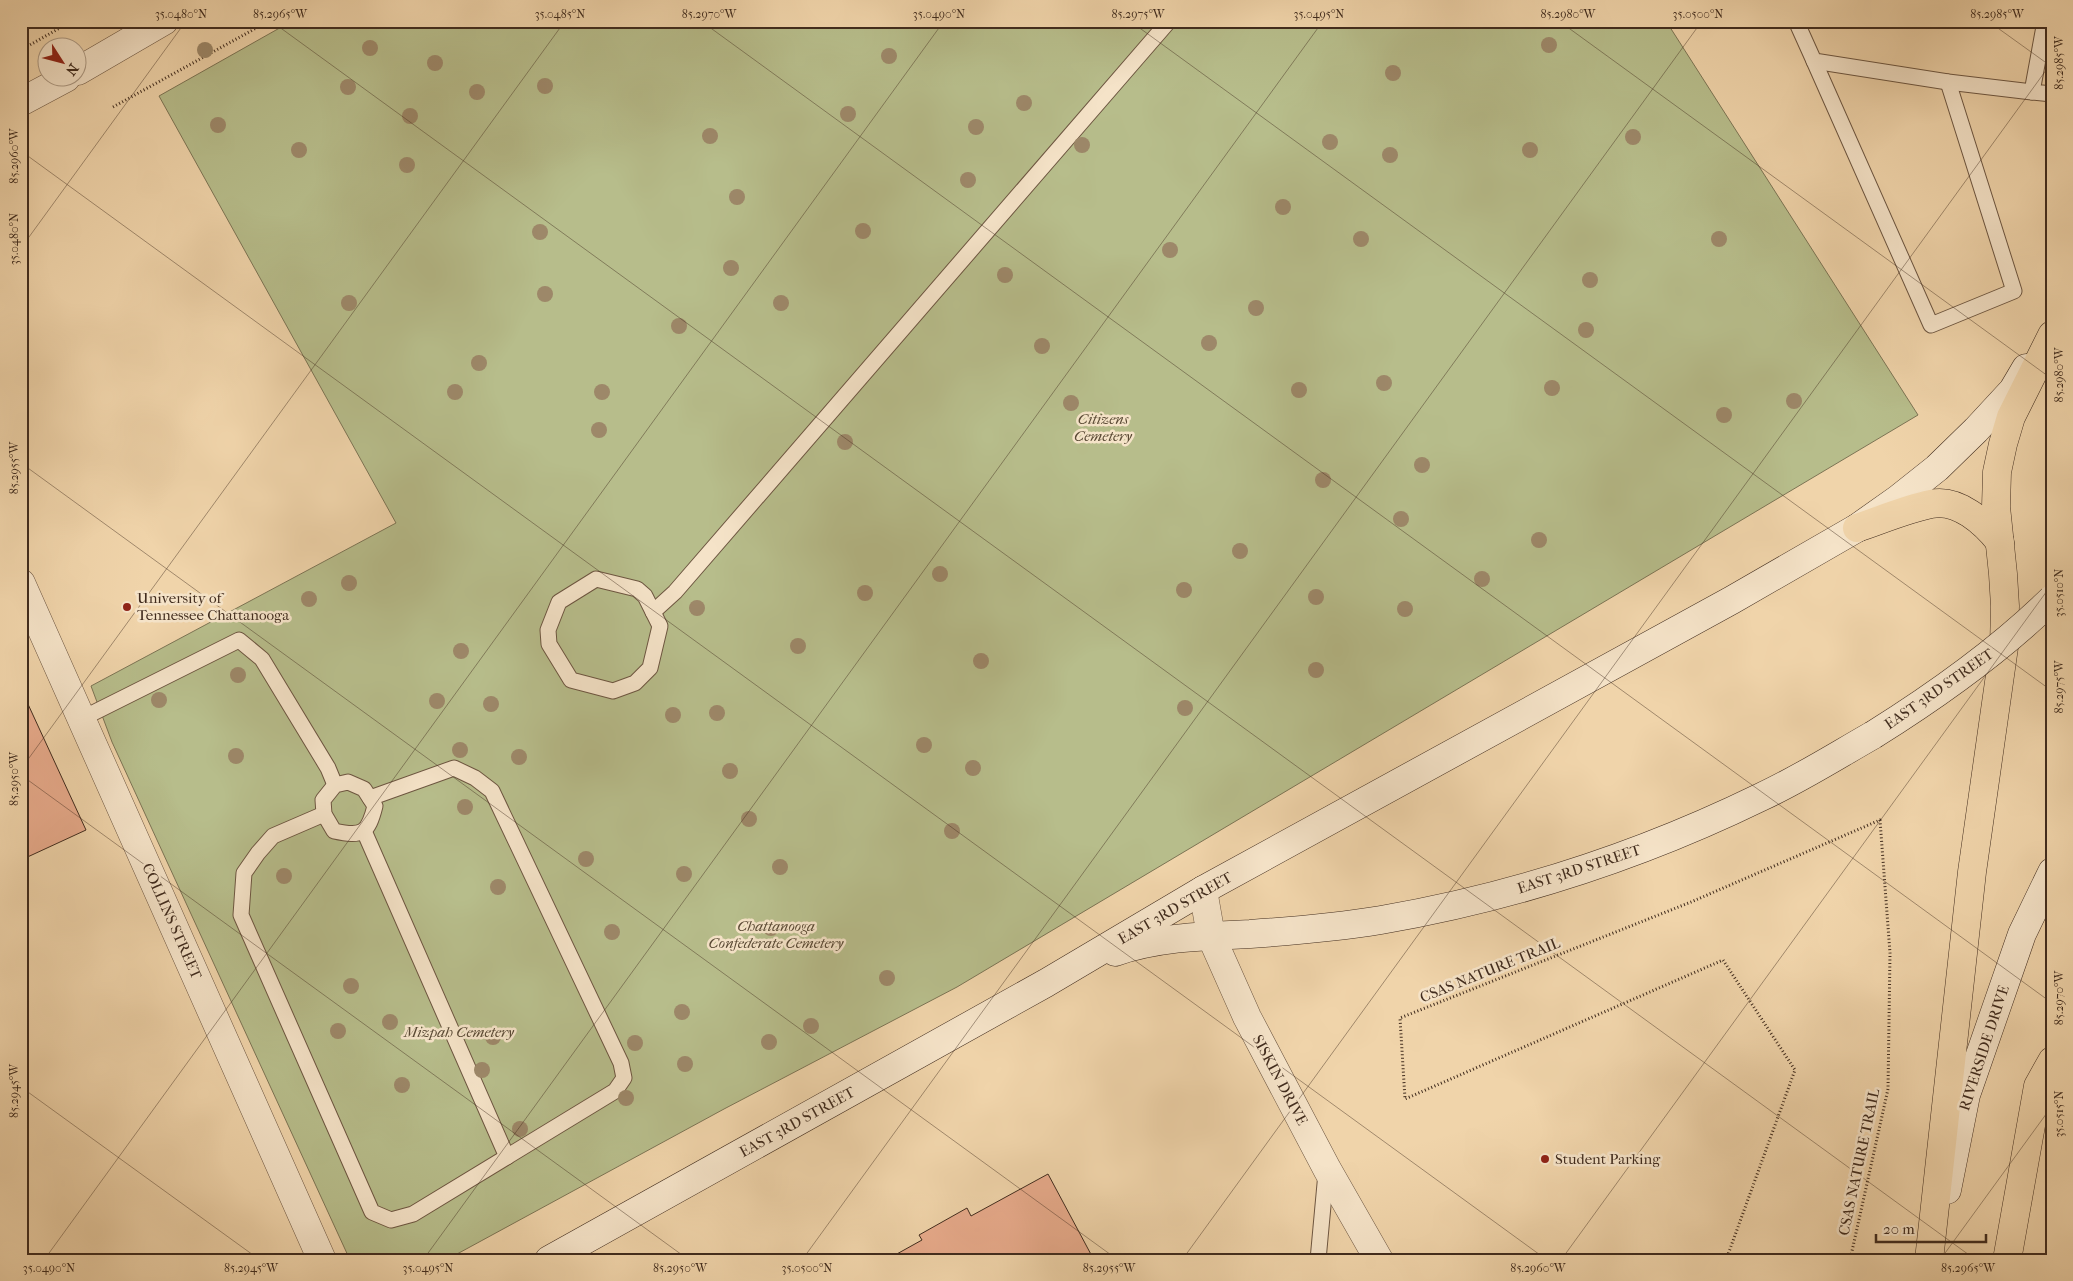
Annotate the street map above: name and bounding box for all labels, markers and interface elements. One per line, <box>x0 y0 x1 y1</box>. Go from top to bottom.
text: 35.0480°N <box>155 7 207 21</box>
text: 85.2965°W <box>253 7 308 21</box>
text: 35.0485°N <box>535 7 585 21</box>
text: 85.2970°W <box>682 7 737 21</box>
text: 35.0490°N <box>913 7 965 21</box>
text: 85.2975°W <box>1111 7 1166 21</box>
text: 35.0495°N <box>1294 7 1344 21</box>
text: 85.2980°W <box>1541 7 1597 21</box>
text: 35.0500°N <box>1673 7 1723 21</box>
text: 85.2985°W <box>1970 7 2025 21</box>
text: 85.2985°W <box>2052 35 2066 90</box>
north arrow <box>38 38 88 88</box>
text: N <box>62 60 82 79</box>
text: 85.2960°W <box>7 127 21 184</box>
text: 35.0480°N <box>7 213 21 265</box>
text: 85.2980°W <box>2052 346 2066 402</box>
park label: Citizens Cemetery <box>1074 410 1133 445</box>
text: 85.2955°W <box>7 441 21 494</box>
text: 35.0510°N <box>2052 569 2066 617</box>
place label: University of Tennessee Chattanooga <box>137 589 290 624</box>
marker: University of Tennessee Chattanooga <box>121 601 133 613</box>
street label: EAST 3RD STREET <box>1881 644 1998 733</box>
text: 85.2975°W <box>2052 659 2066 714</box>
text: 85.2950°W <box>7 751 21 806</box>
street label: EAST 3RD STREET <box>1515 840 1644 897</box>
street label: COLLINS STREET <box>138 860 206 983</box>
street label: EAST 3RD STREET <box>1115 868 1236 948</box>
park label: Chattanooga Confederate Cemetery <box>709 917 844 952</box>
street label: CSAS NATURE TRAIL <box>1417 934 1563 1006</box>
text: 85.2970°W <box>2052 970 2066 1025</box>
street label: RIVERSIDE DRIVE <box>1955 983 2013 1113</box>
park label: Mizpah Cemetery <box>403 1023 515 1041</box>
street label: SISKIN DRIVE <box>1249 1032 1311 1128</box>
text: 85.2945°W <box>7 1063 21 1118</box>
street label: EAST 3RD STREET <box>736 1082 858 1161</box>
street label: CSAS NATURE TRAIL <box>1835 1087 1883 1237</box>
text: 35.0515°N <box>2052 1090 2066 1138</box>
place label: Student Parking <box>1555 1150 1661 1168</box>
marker: Student Parking <box>1539 1153 1551 1165</box>
scale bar <box>1876 1211 1986 1243</box>
text: 20 m <box>1883 1220 1915 1238</box>
text: 35.0490°N <box>23 1261 75 1275</box>
text: 85.2945°W <box>224 1261 279 1275</box>
text: 35.0495°N <box>403 1261 453 1275</box>
text: 85.2950°W <box>653 1261 708 1275</box>
text: 35.0500°N <box>782 1261 832 1275</box>
text: 85.2955°W <box>1083 1261 1136 1275</box>
text: 85.2960°W <box>1510 1261 1567 1275</box>
text: 85.2965°W <box>1941 1261 1996 1275</box>

